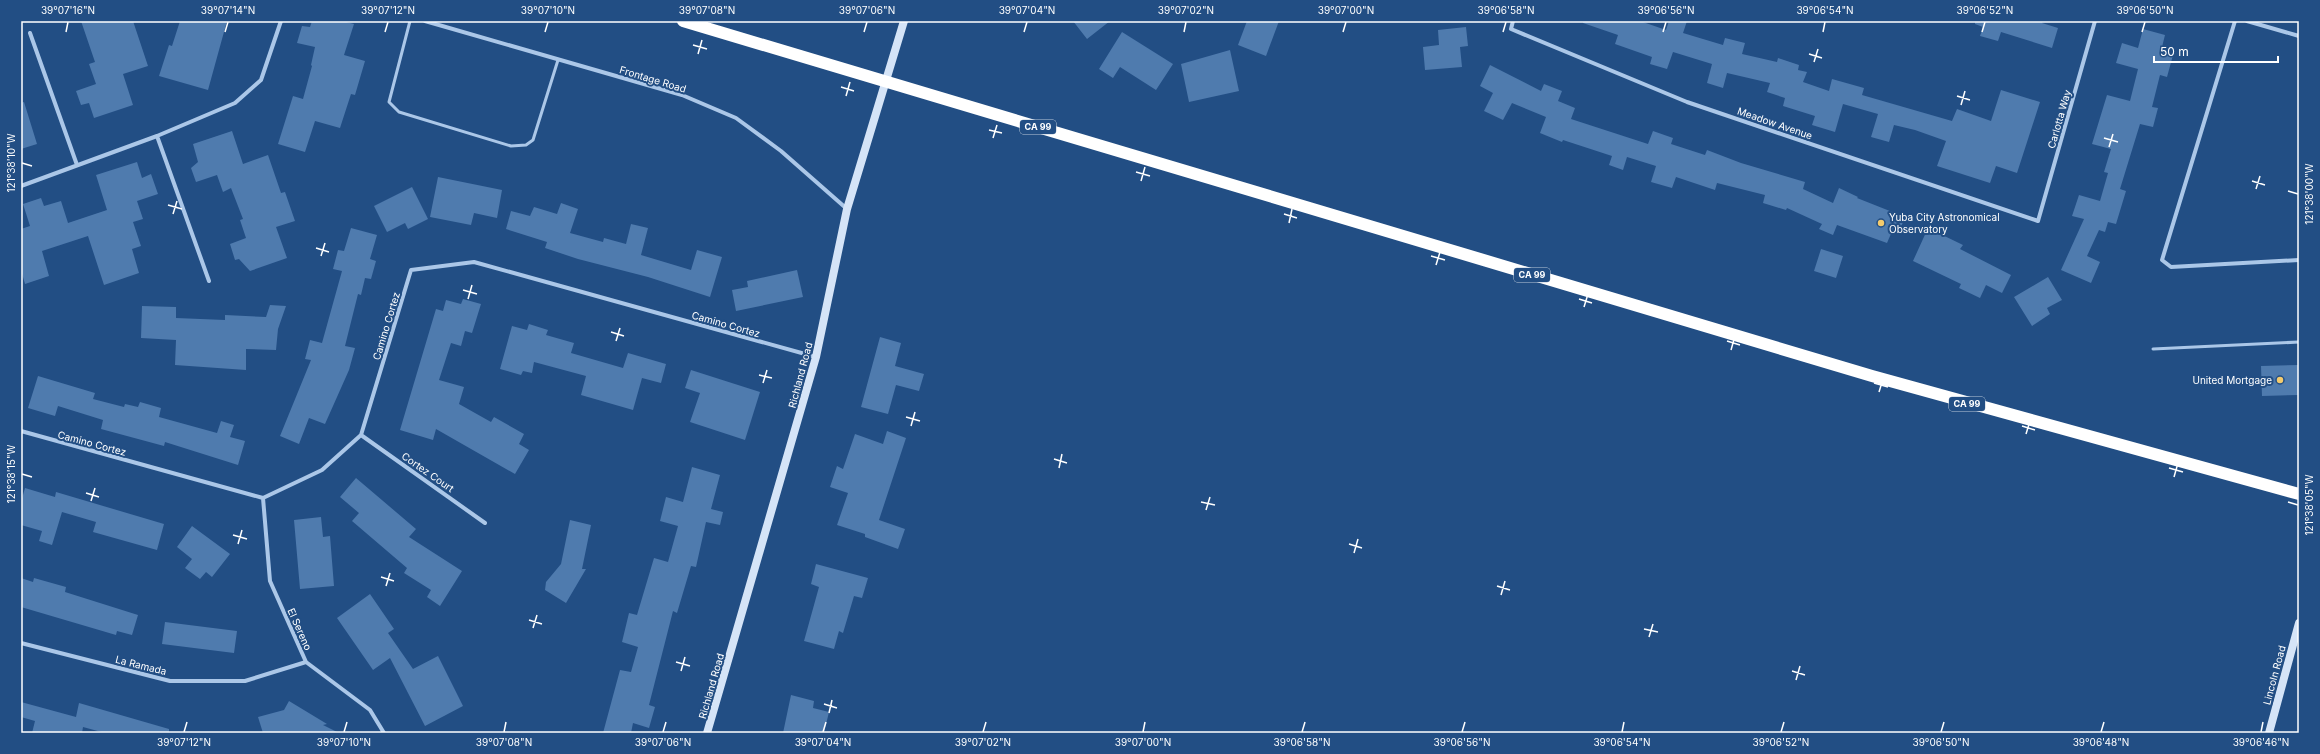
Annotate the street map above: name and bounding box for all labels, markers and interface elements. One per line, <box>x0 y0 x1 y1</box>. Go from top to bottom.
text: 39°07'16"N <box>41 4 95 16</box>
text: 39°07'14"N <box>201 4 255 16</box>
text: 39°07'12"N <box>361 4 415 16</box>
text: 39°07'10"N <box>521 4 575 16</box>
text: 39°07'08"N <box>679 4 735 16</box>
text: 39°07'06"N <box>839 4 895 16</box>
text: 39°07'04"N <box>999 4 1055 16</box>
text: 39°07'02"N <box>1158 4 1214 16</box>
text: 39°07'00"N <box>1318 4 1374 16</box>
text: 39°06'58"N <box>1478 4 1534 16</box>
text: 39°06'56"N <box>1638 4 1694 16</box>
text: 39°06'54"N <box>1796 4 1854 16</box>
text: 39°06'52"N <box>1957 4 2013 16</box>
text: 39°06'50"N <box>2116 4 2174 16</box>
scale bar <box>2154 38 2278 64</box>
text: 50 m <box>2160 44 2189 59</box>
street label: Frontage Road <box>618 63 688 95</box>
street label: Carlotta Way <box>2045 88 2073 150</box>
street label: Meadow Avenue <box>1736 105 1814 142</box>
road number: CA 99 <box>1020 120 1056 134</box>
text: 121°38'10"W <box>5 133 17 193</box>
text: 121°38'00"W <box>2303 163 2315 225</box>
place label: Yuba City Astronomical Observatory <box>1889 211 2000 235</box>
marker: Yuba City Astronomical Observatory <box>1876 218 1886 228</box>
road number: CA 99 <box>1514 268 1550 282</box>
street label: Camino Cortez <box>370 291 402 361</box>
street label: Camino Cortez <box>690 309 762 339</box>
street label: Richland Road <box>785 341 815 409</box>
place label: United Mortgage <box>2192 374 2272 386</box>
marker: United Mortgage <box>2275 375 2285 385</box>
road number: CA 99 <box>1949 397 1985 411</box>
street label: Camino Cortez <box>56 428 128 458</box>
text: 121°38'15"W <box>5 444 17 503</box>
street label: Cortez Court <box>400 450 457 495</box>
text: 121°38'05"W <box>2303 474 2315 536</box>
street label: El Sereno <box>285 606 315 652</box>
street label: Lincoln Road <box>2260 644 2288 706</box>
street label: Richland Road <box>696 652 726 720</box>
street label: La Ramada <box>114 653 168 677</box>
text: 39°07'12"N <box>157 736 211 748</box>
text: 39°07'10"N <box>317 736 371 748</box>
text: 39°07'08"N <box>476 736 532 748</box>
text: 39°07'06"N <box>635 736 691 748</box>
text: 39°07'04"N <box>795 736 851 748</box>
text: 39°07'02"N <box>955 736 1011 748</box>
text: 39°07'00"N <box>1115 736 1171 748</box>
text: 39°06'58"N <box>1274 736 1330 748</box>
text: 39°06'56"N <box>1434 736 1490 748</box>
text: 39°06'54"N <box>1593 736 1651 748</box>
text: 39°06'52"N <box>1753 736 1809 748</box>
text: 39°06'50"N <box>1912 736 1970 748</box>
text: 39°06'48"N <box>2073 736 2129 748</box>
text: 39°06'46"N <box>2233 736 2289 748</box>

